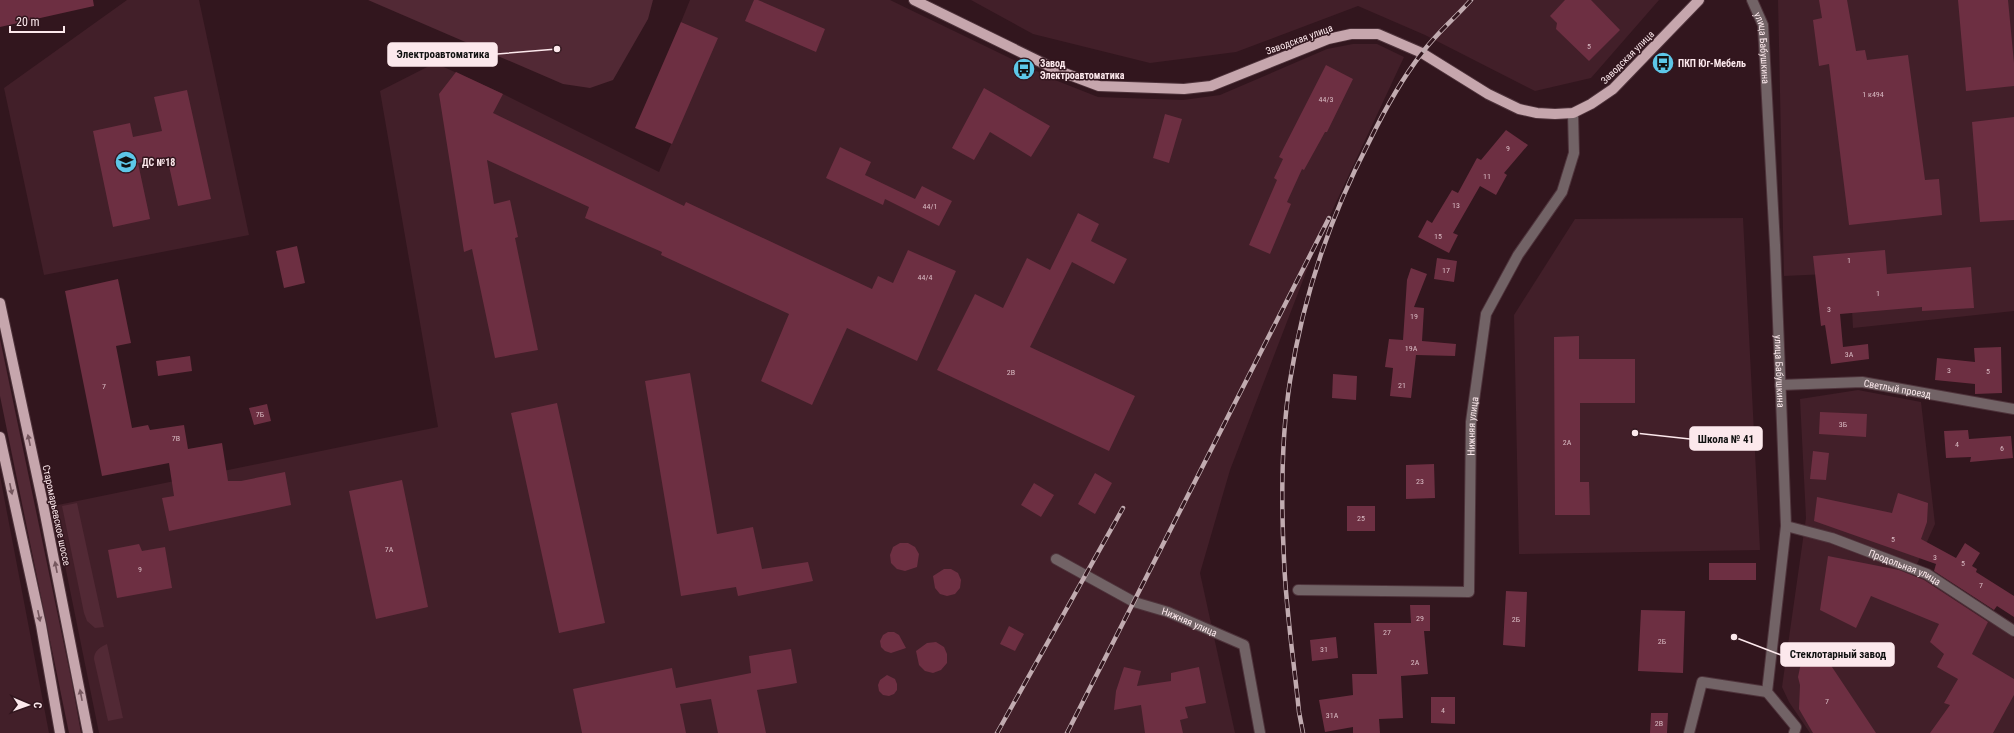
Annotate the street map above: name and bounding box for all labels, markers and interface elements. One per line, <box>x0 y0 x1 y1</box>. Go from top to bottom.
scale bar <box>10 8 64 34</box>
street label: улица Бабушкина <box>1752 10 1771 84</box>
text: 20 m <box>16 15 40 29</box>
street label: Заводская улица <box>1264 22 1334 57</box>
street label: Заводская улица <box>1599 28 1656 86</box>
house number: 5 <box>1587 42 1591 51</box>
callout: Электроавтоматика <box>388 43 497 66</box>
text: Электроавтоматика <box>397 48 489 61</box>
bus stop icon: ПКП Юг-Мебель <box>1650 50 1676 76</box>
bus stop icon: Завод Электроавтоматика <box>1011 56 1037 82</box>
place label: Завод Электроавтоматика <box>1040 58 1125 81</box>
place label: ПКП Юг-Мебель <box>1678 58 1746 69</box>
house number: 1 к494 <box>1862 90 1884 99</box>
house number: 44/3 <box>1319 95 1333 104</box>
house number: 9 <box>1506 144 1510 153</box>
school or university icon: ДС №18 <box>113 149 139 175</box>
place label: ДС №18 <box>142 157 175 168</box>
house number: 11 <box>1483 172 1491 181</box>
house number: 13 <box>1452 201 1460 210</box>
house number: 44/1 <box>923 202 937 211</box>
house number: 15 <box>1434 232 1442 241</box>
house number: 1 <box>1847 256 1851 265</box>
house number: 17 <box>1442 266 1450 275</box>
house number: 44/4 <box>918 273 932 282</box>
house number: 1 <box>1876 289 1880 298</box>
house number: 3 <box>1827 305 1831 314</box>
house number: 19 <box>1410 312 1418 321</box>
street label: улица Бабушкина <box>1773 335 1786 408</box>
house number: 19А <box>1405 344 1418 353</box>
house number: 3А <box>1845 350 1854 359</box>
house number: 3 <box>1947 366 1951 375</box>
house number: 5 <box>1986 367 1990 376</box>
house number: 2В <box>1007 368 1015 377</box>
street label: Светлый проезд <box>1863 377 1932 400</box>
house number: 21 <box>1398 381 1406 390</box>
house number: 7 <box>102 382 106 391</box>
street label: Нижняя улица <box>1466 396 1480 456</box>
house number: 7Б <box>256 410 265 419</box>
house number: 3Б <box>1839 420 1848 429</box>
callout: Школа № 41 <box>1690 427 1762 450</box>
text: Школа № 41 <box>1698 433 1754 446</box>
one-way arrow <box>26 434 32 446</box>
house number: 7В <box>172 434 180 443</box>
house number: 2А <box>1563 438 1572 447</box>
house number: 4 <box>1955 440 1959 449</box>
house number: 6 <box>2000 444 2004 453</box>
street label: Старомарьевское шоссе <box>40 464 73 567</box>
house number: 23 <box>1416 477 1424 486</box>
one-way arrow <box>9 483 15 495</box>
house number: 25 <box>1357 514 1365 523</box>
house number: 5 <box>1891 535 1895 544</box>
house number: 7А <box>385 545 394 554</box>
street label: Продольная улица <box>1867 547 1943 588</box>
house number: 3 <box>1933 553 1937 562</box>
house number: 5 <box>1961 559 1965 568</box>
one-way arrow <box>53 561 59 573</box>
house number: 9 <box>138 565 142 574</box>
house number: 7 <box>1979 581 1983 590</box>
street label: Нижняя улица <box>1160 605 1219 639</box>
one-way arrow <box>36 610 42 622</box>
house number: 29 <box>1416 614 1424 623</box>
house number: 2Б <box>1512 615 1521 624</box>
house number: 27 <box>1383 628 1391 637</box>
house number: 2Б <box>1658 637 1667 646</box>
callout: Стеклотарный завод <box>1781 643 1894 666</box>
house number: 31 <box>1320 645 1328 654</box>
text: Стеклотарный завод <box>1790 648 1886 661</box>
house number: 2А <box>1411 658 1420 667</box>
north arrow <box>8 685 48 725</box>
one-way arrow <box>77 689 83 701</box>
house number: 7 <box>1825 697 1829 706</box>
text: С <box>31 702 44 709</box>
house number: 4 <box>1441 706 1445 715</box>
house number: 31А <box>1326 711 1339 720</box>
house number: 2В <box>1655 719 1663 728</box>

